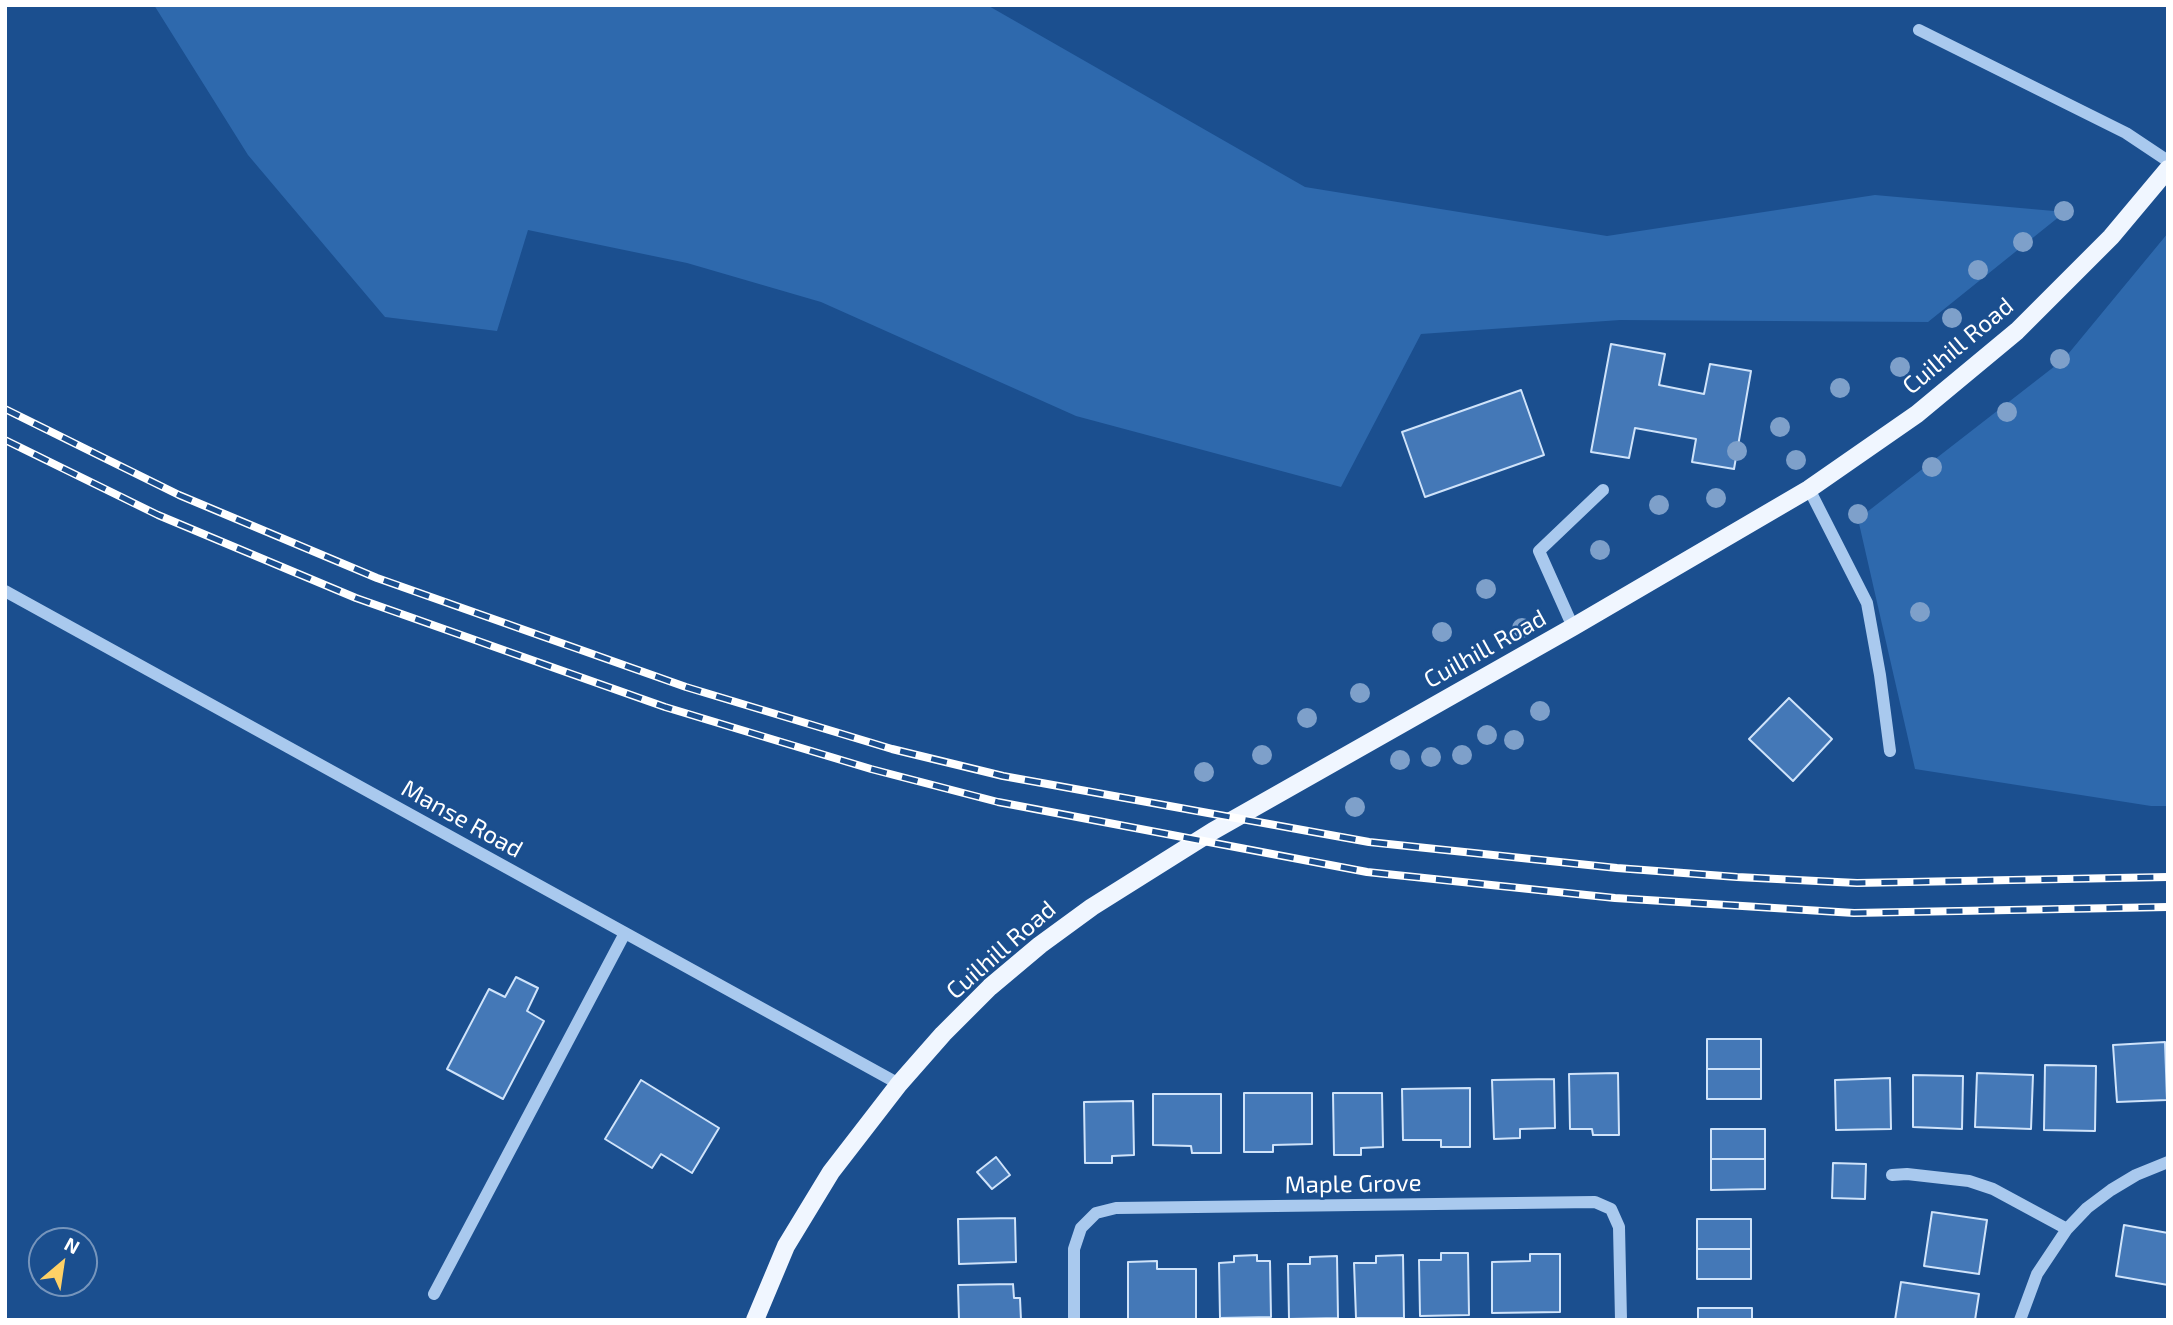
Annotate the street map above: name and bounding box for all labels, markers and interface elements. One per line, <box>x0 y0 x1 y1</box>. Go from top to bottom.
street label: Cuilhill Road <box>1897 292 2019 400</box>
street label: Cuilhill Road <box>1419 604 1551 694</box>
street label: Manse Road <box>396 774 528 864</box>
street label: Cuilhill Road <box>941 895 1061 1005</box>
street label: Maple Grove <box>1284 1168 1422 1200</box>
north arrow <box>28 1227 98 1297</box>
text: N <box>61 1232 84 1258</box>

